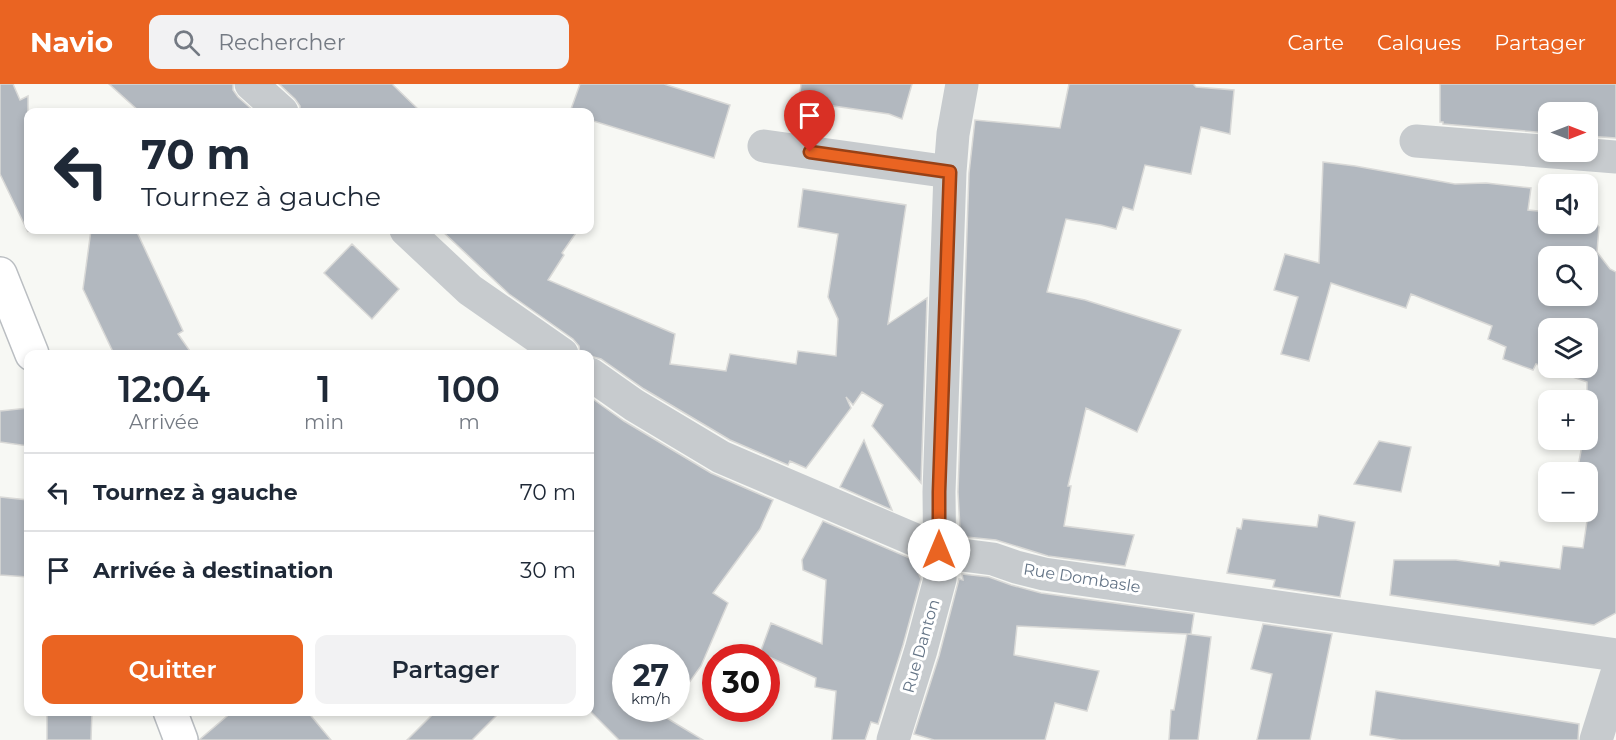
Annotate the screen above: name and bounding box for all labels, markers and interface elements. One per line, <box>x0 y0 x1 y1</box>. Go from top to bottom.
search box <box>149 15 569 69</box>
text: Navio <box>30 25 113 59</box>
icon: search <box>170 26 203 59</box>
text: Rechercher <box>218 29 345 56</box>
text: Carte <box>1287 30 1344 55</box>
text: Calques <box>1377 30 1461 55</box>
text: Partager <box>1494 30 1586 55</box>
pin <box>784 90 835 152</box>
icon: arrive <box>793 99 826 132</box>
north arrow <box>1538 102 1598 162</box>
map controls <box>1538 102 1598 522</box>
text: 70 m <box>141 128 251 180</box>
icon: left <box>42 132 120 210</box>
button: sound <box>1538 174 1598 234</box>
text: Tournez à gauche <box>141 180 381 213</box>
button: search <box>1538 246 1598 306</box>
button: layers <box>1538 318 1598 378</box>
text: 12:04 <box>118 367 210 411</box>
text: 1 <box>317 367 331 411</box>
text: 100 <box>438 367 500 411</box>
button: + <box>1538 390 1598 450</box>
text: Arrivée <box>129 410 199 434</box>
text: min <box>304 410 344 434</box>
text: m <box>458 410 480 434</box>
button: − <box>1538 462 1598 522</box>
icon: left <box>42 476 75 509</box>
text: Tournez à gauche <box>93 479 298 506</box>
text: 70 m <box>520 479 576 506</box>
position arrow <box>907 518 971 582</box>
icon: arrive <box>42 554 75 587</box>
text: Arrivée à destination <box>93 557 333 584</box>
text: 30 m <box>520 557 576 584</box>
street label: Rue Dombasle <box>1022 559 1142 597</box>
street label: Rue Danton <box>899 597 943 695</box>
button: Quitter <box>42 635 303 704</box>
button: Partager <box>315 635 576 704</box>
speed limit sign: 30 <box>702 644 780 722</box>
text: 27 <box>633 657 669 694</box>
text: km/h <box>631 689 671 708</box>

